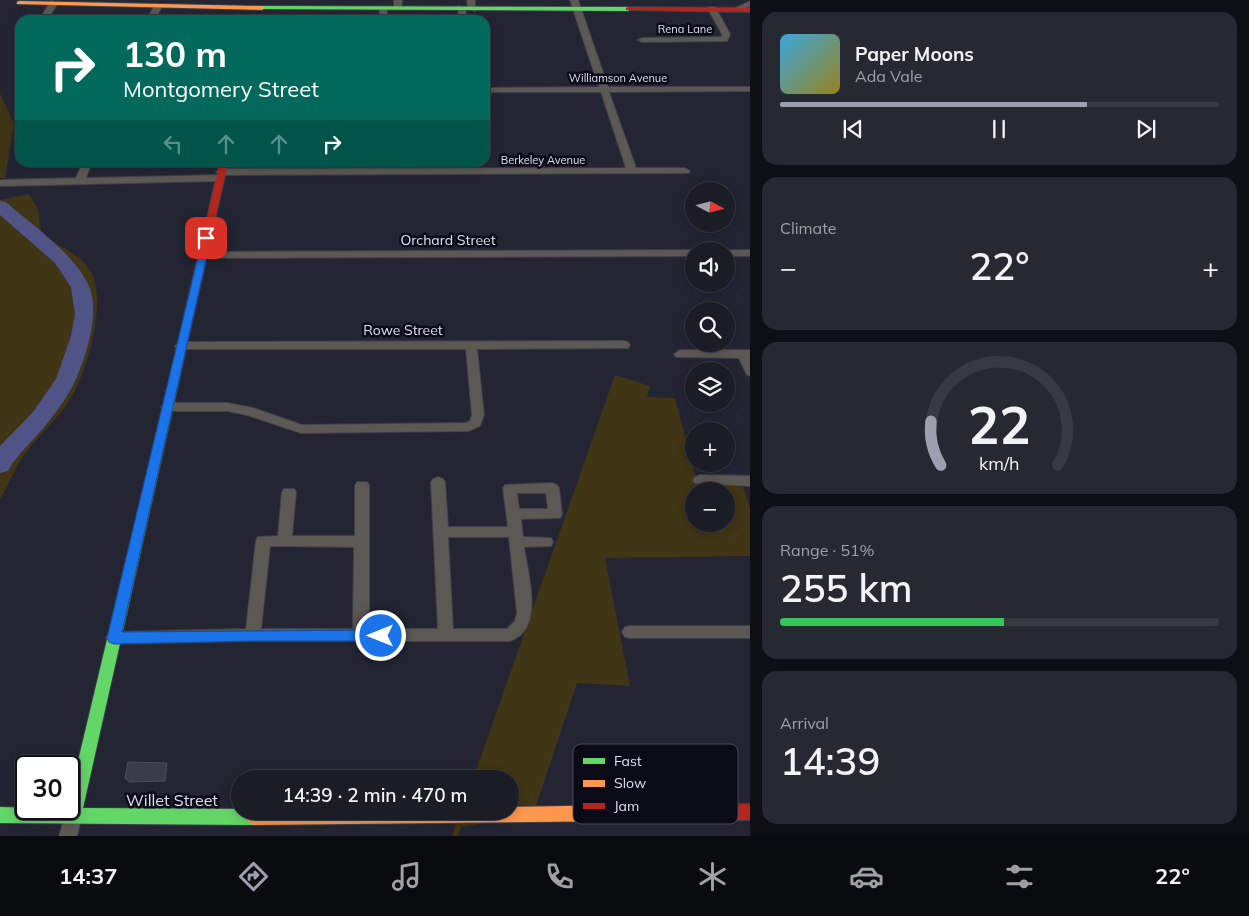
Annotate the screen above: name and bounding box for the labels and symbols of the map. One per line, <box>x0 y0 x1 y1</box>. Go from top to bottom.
street label: Rena Lane <box>658 22 712 36</box>
street label: Williamson Avenue <box>569 71 667 85</box>
street label: Berkeley Avenue <box>501 153 585 167</box>
north arrow <box>685 182 735 232</box>
pin <box>185 217 227 259</box>
street label: Orchard Street <box>400 231 496 249</box>
street label: Rowe Street <box>363 321 443 339</box>
position arrow <box>354 609 406 661</box>
legend <box>573 744 738 824</box>
text: Fast <box>614 752 642 770</box>
speed limit sign: 30 <box>15 755 80 820</box>
text: Slow <box>614 774 646 792</box>
street label: Willet Street <box>126 790 218 810</box>
text: Jam <box>614 797 639 815</box>

